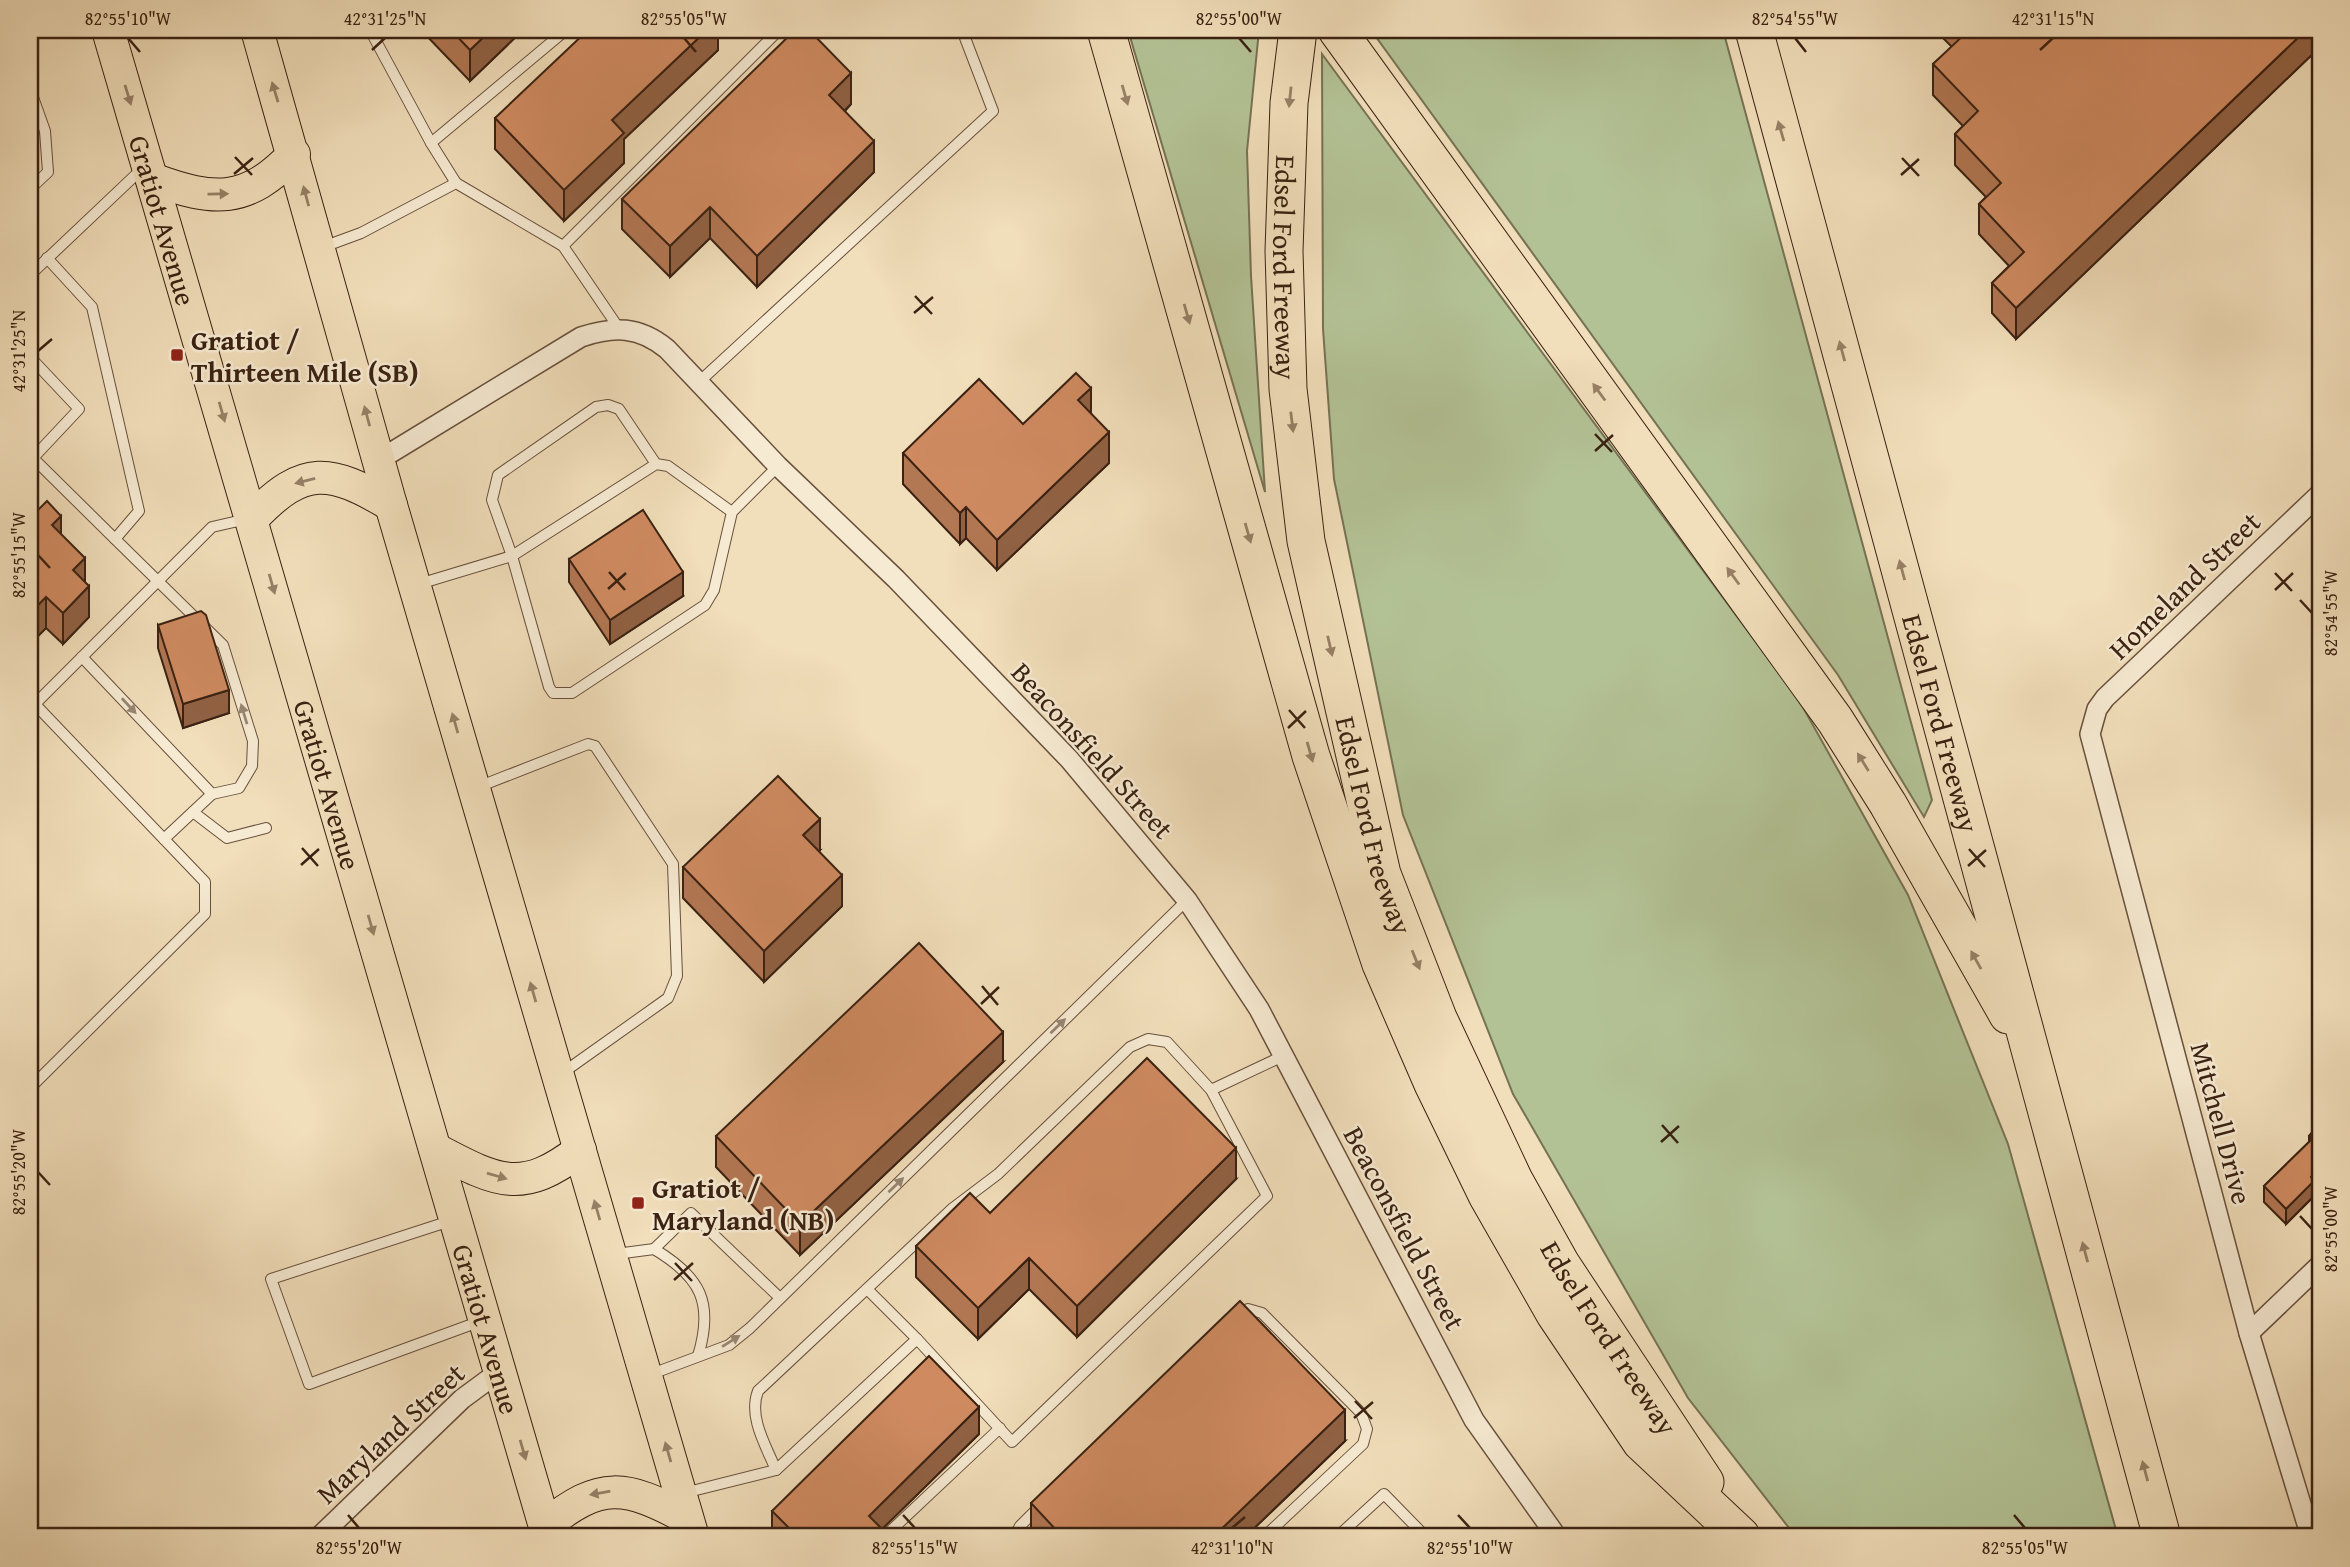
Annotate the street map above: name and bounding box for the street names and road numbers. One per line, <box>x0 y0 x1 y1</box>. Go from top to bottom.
street label: Gratiot Avenue <box>119 130 208 310</box>
street label: Edsel Ford Freeway <box>1263 155 1308 380</box>
street label: Homeland Street <box>2099 502 2269 668</box>
street label: Edsel Ford Freeway <box>1893 609 1991 837</box>
street label: Beaconsfield Street <box>1002 652 1184 848</box>
street label: Gratiot Avenue <box>284 695 373 874</box>
street label: Edsel Ford Freeway <box>1326 712 1424 940</box>
street label: Mitchell Drive <box>2181 1037 2263 1209</box>
street label: Beaconsfield Street <box>1334 1119 1476 1337</box>
street label: Edsel Ford Freeway <box>1531 1233 1688 1442</box>
street label: Gratiot Avenue <box>443 1239 531 1419</box>
street label: Maryland Street <box>306 1353 474 1513</box>

